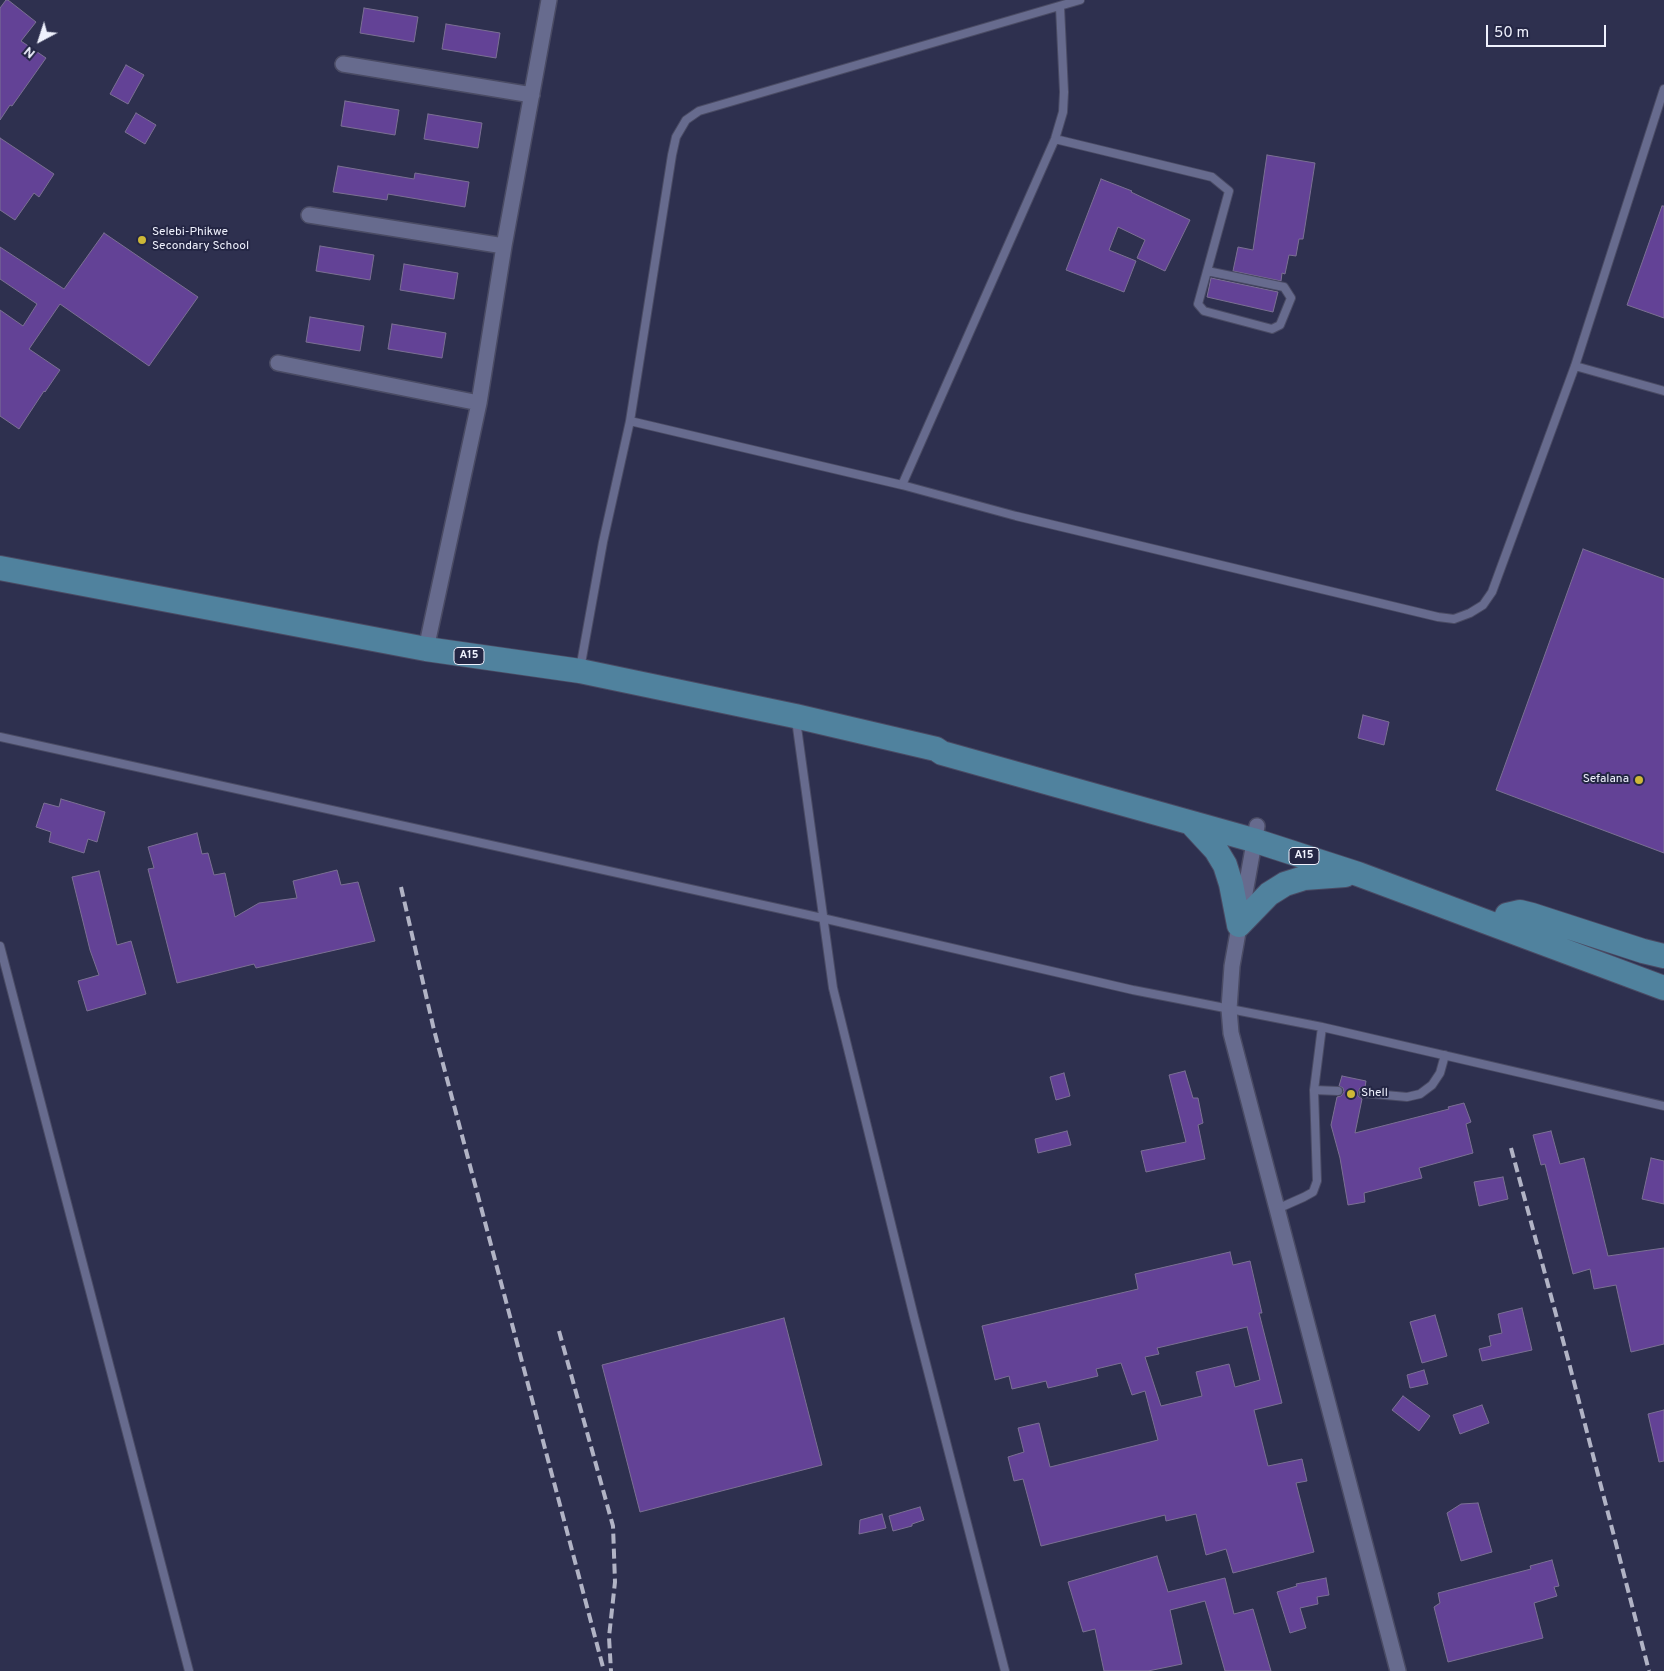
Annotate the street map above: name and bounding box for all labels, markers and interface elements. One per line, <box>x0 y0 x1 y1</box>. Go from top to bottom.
north arrow <box>15 15 65 65</box>
scale bar <box>1489 15 1609 47</box>
text: 50 m <box>1494 24 1529 43</box>
text: N <box>21 42 39 62</box>
place label: Selebi-Phikwe Secondary School <box>152 226 249 254</box>
marker: Selebi-Phikwe Secondary School <box>136 234 148 246</box>
road number: A15 <box>454 648 484 664</box>
place label: Sefalana <box>1583 773 1629 787</box>
marker: Sefalana <box>1633 774 1645 786</box>
road number: A15 <box>1289 848 1319 864</box>
place label: Shell <box>1361 1087 1388 1101</box>
marker: Shell <box>1345 1088 1357 1100</box>

